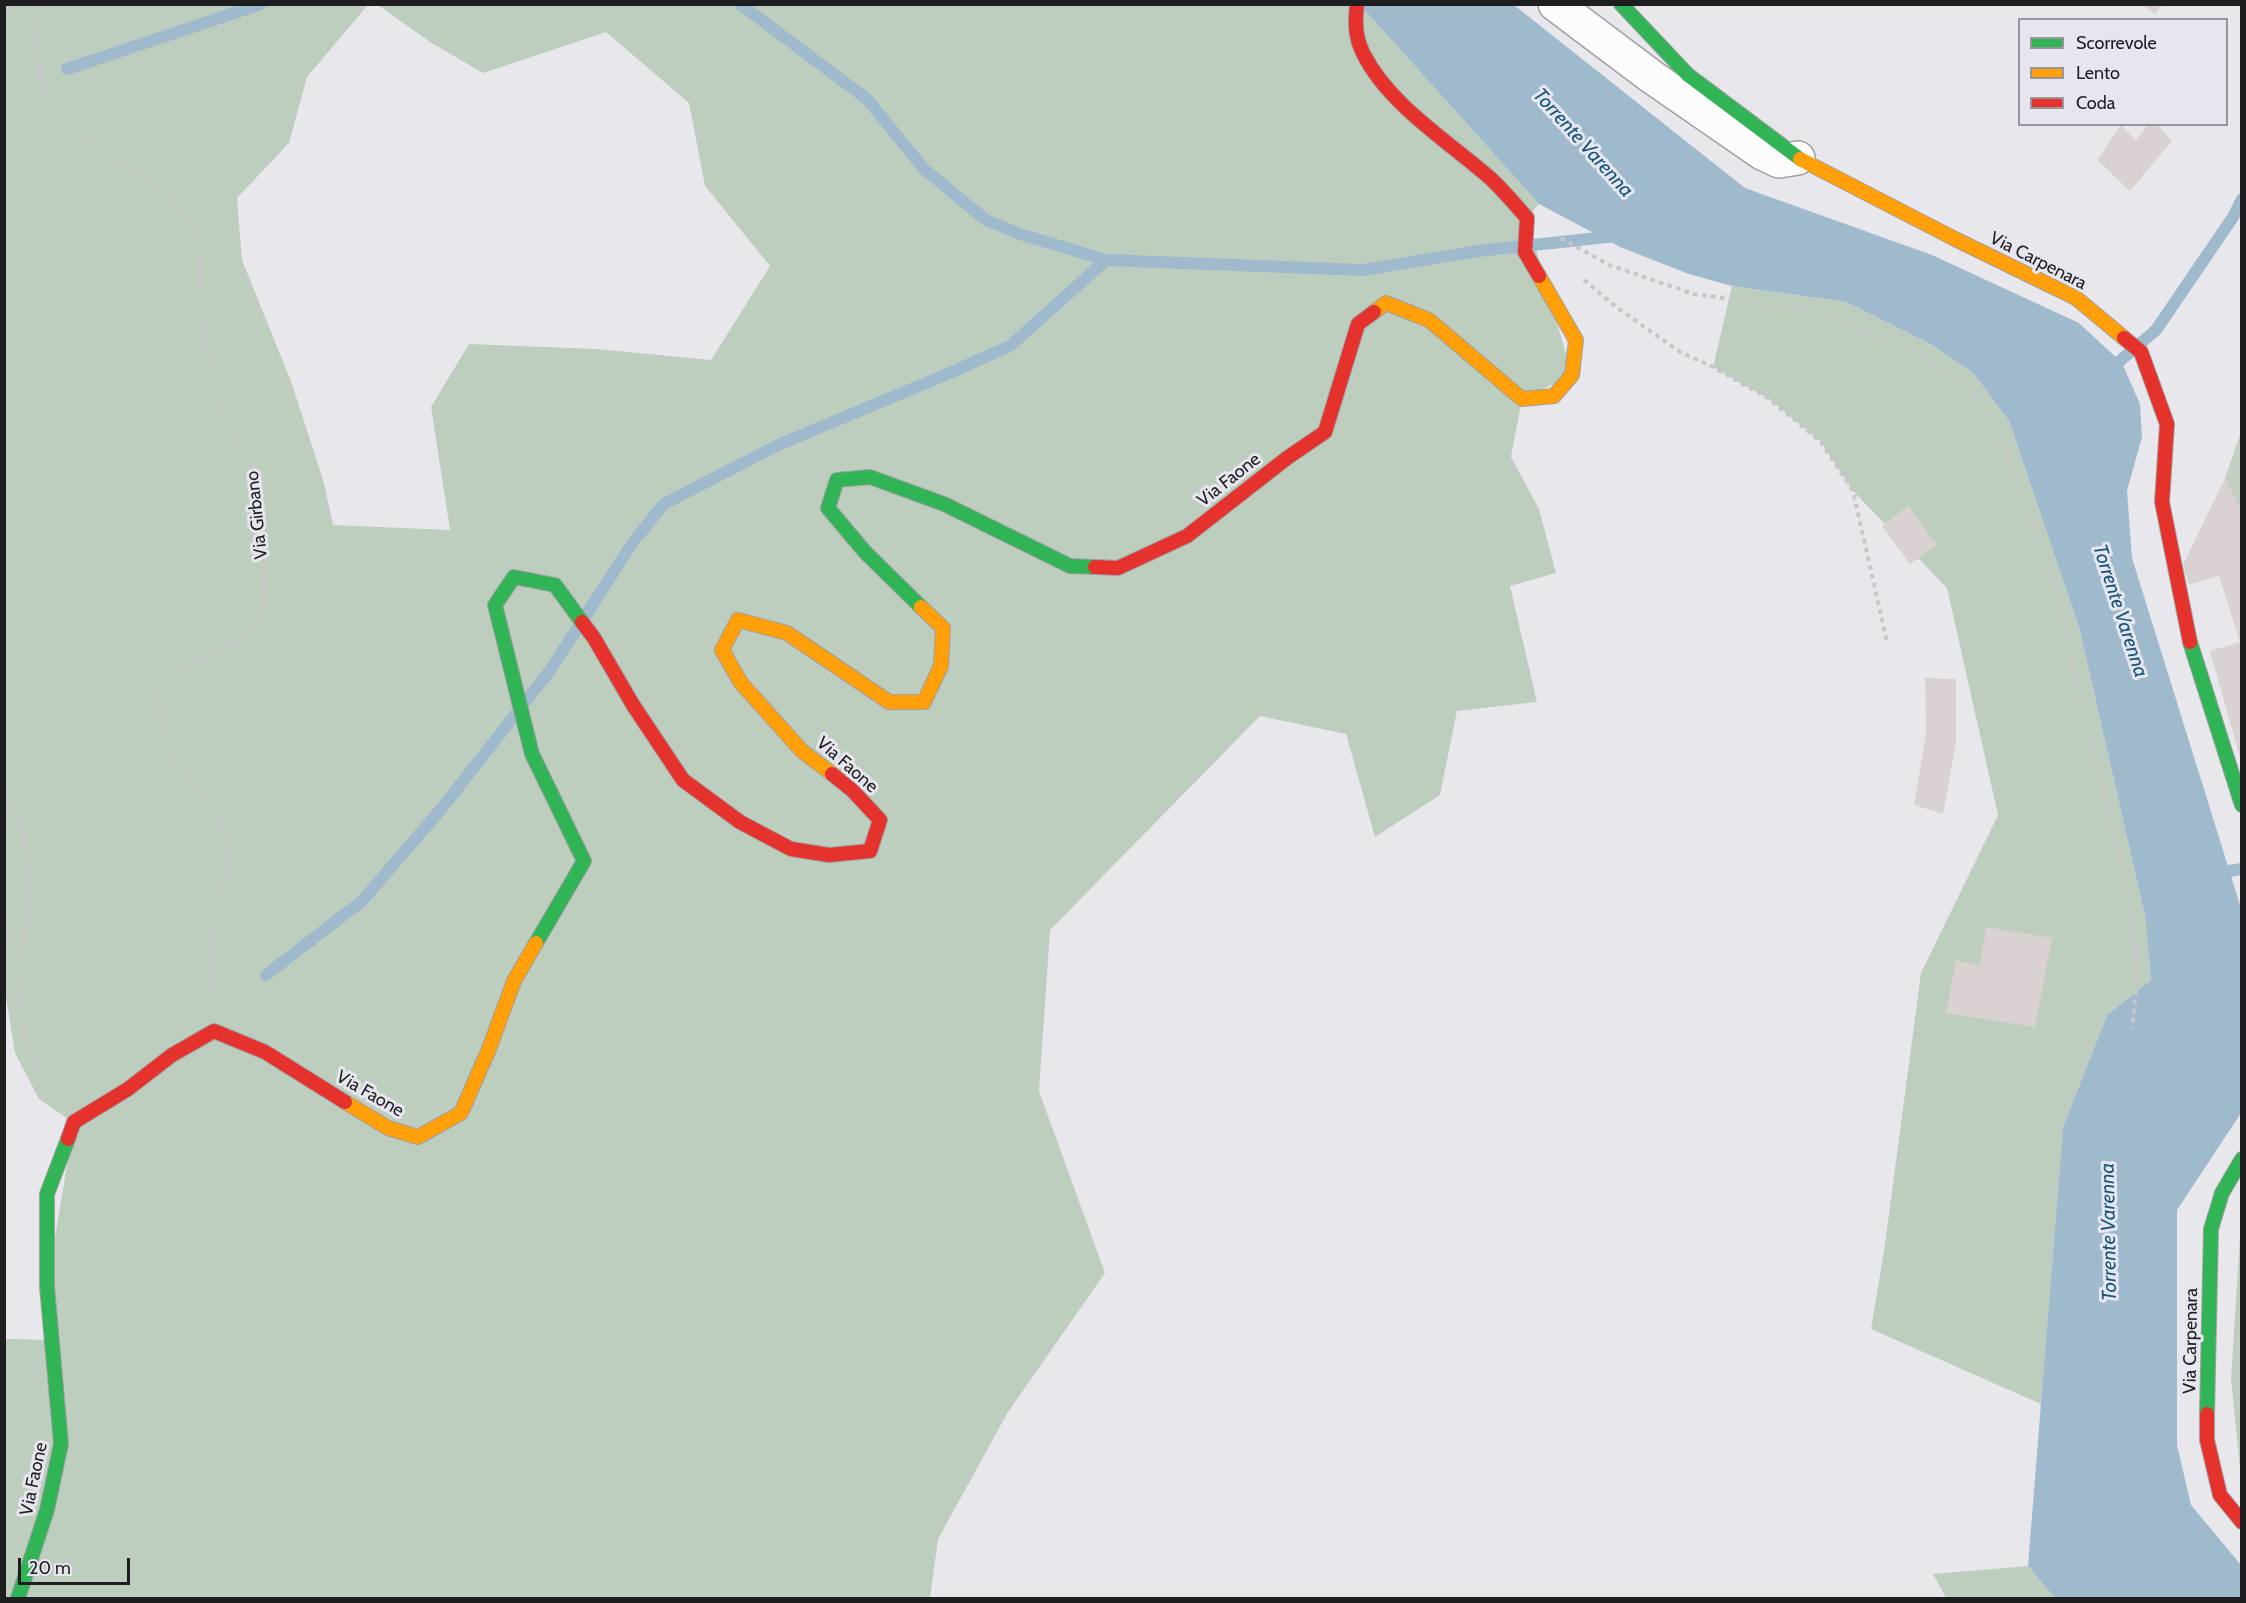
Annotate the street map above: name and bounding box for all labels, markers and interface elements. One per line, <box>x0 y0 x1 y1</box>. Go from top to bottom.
legend <box>2018 18 2228 126</box>
text: Scorrevole <box>2076 32 2157 54</box>
text: Lento <box>2076 62 2120 84</box>
water label: Torrente Varenna <box>1528 84 1638 202</box>
text: Coda <box>2076 92 2115 114</box>
street label: Via Carpenara <box>1986 227 2090 295</box>
street label: Via Faone <box>1193 449 1265 511</box>
street label: Via Girbano <box>242 470 272 560</box>
water label: Torrente Varenna <box>2087 541 2153 681</box>
street label: Via Faone <box>812 732 882 798</box>
street label: Via Faone <box>332 1066 408 1122</box>
water label: Torrente Varenna <box>2096 1163 2122 1301</box>
street label: Via Carpenara <box>2179 1288 2203 1394</box>
street label: Via Faone <box>16 1440 52 1518</box>
scale bar <box>21 1546 134 1584</box>
text: 20 m <box>29 1557 71 1579</box>

